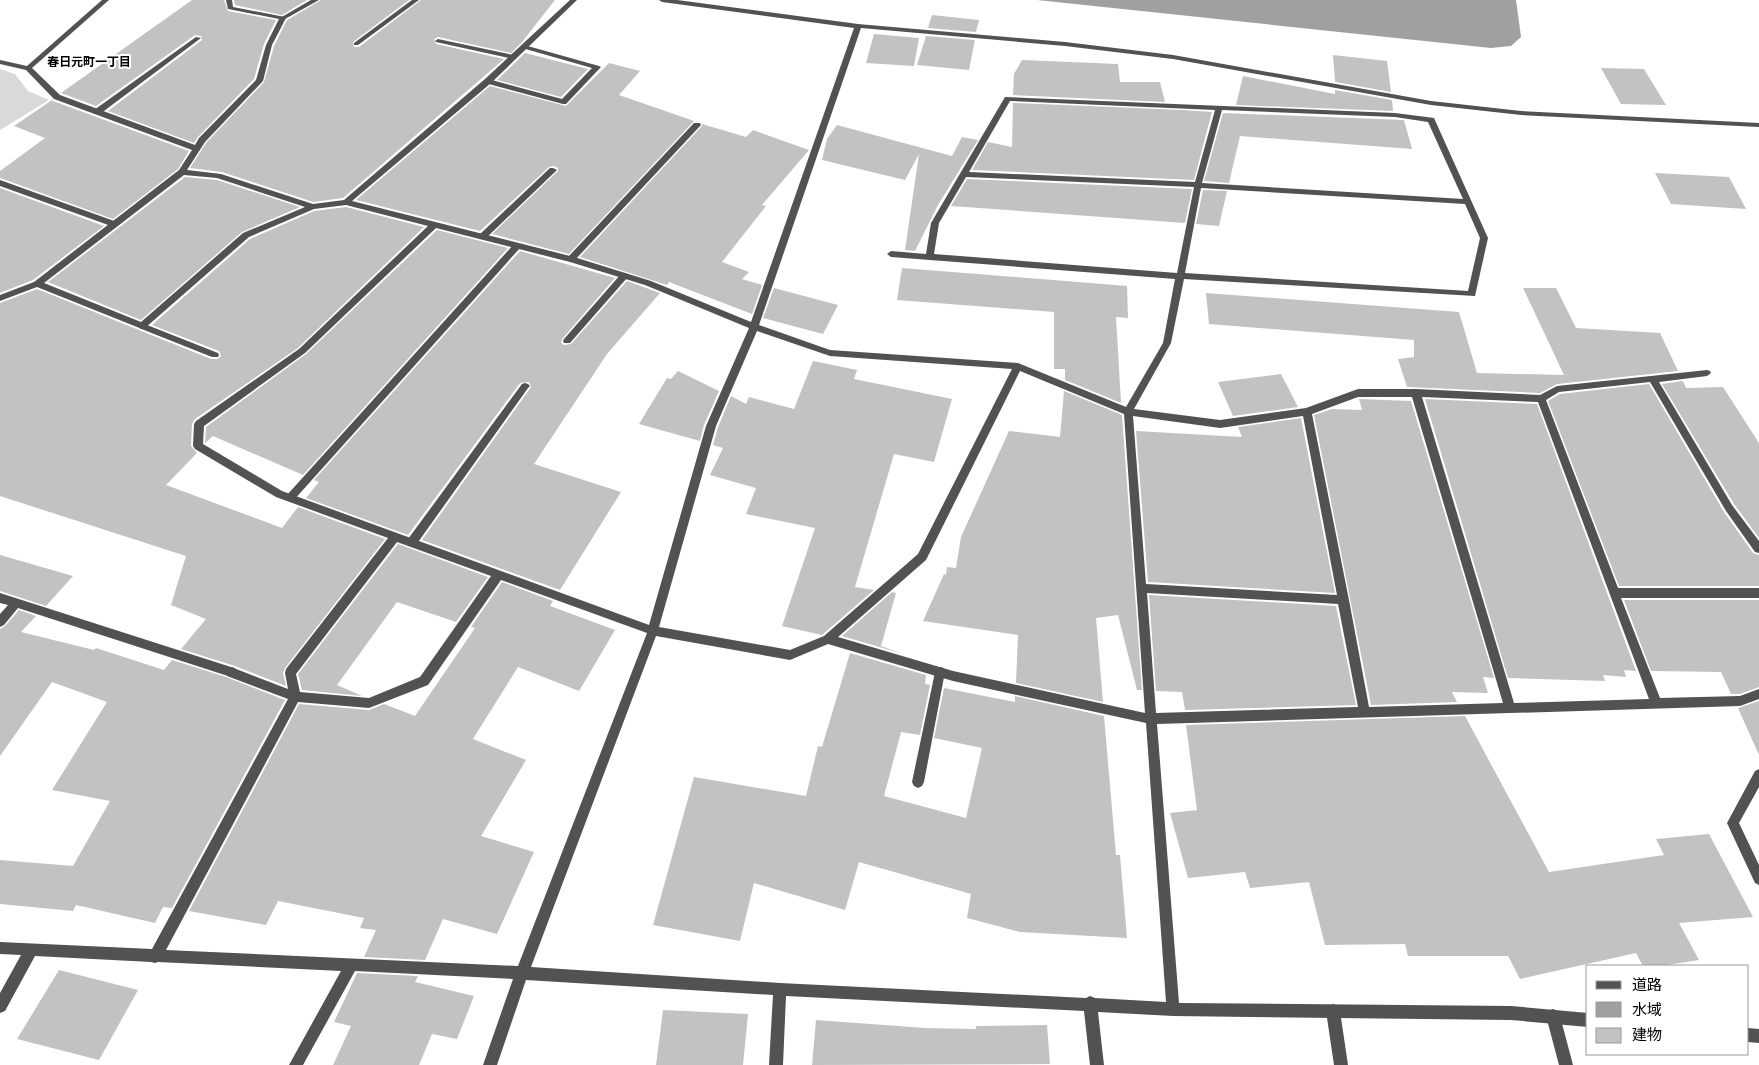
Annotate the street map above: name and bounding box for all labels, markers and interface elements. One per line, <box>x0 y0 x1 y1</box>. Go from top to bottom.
district label: 春日元町一丁目 <box>47 53 131 70</box>
legend <box>1586 965 1749 1055</box>
text: 道路 <box>1632 974 1662 995</box>
text: 水域 <box>1632 999 1662 1020</box>
text: 建物 <box>1632 1024 1662 1045</box>

